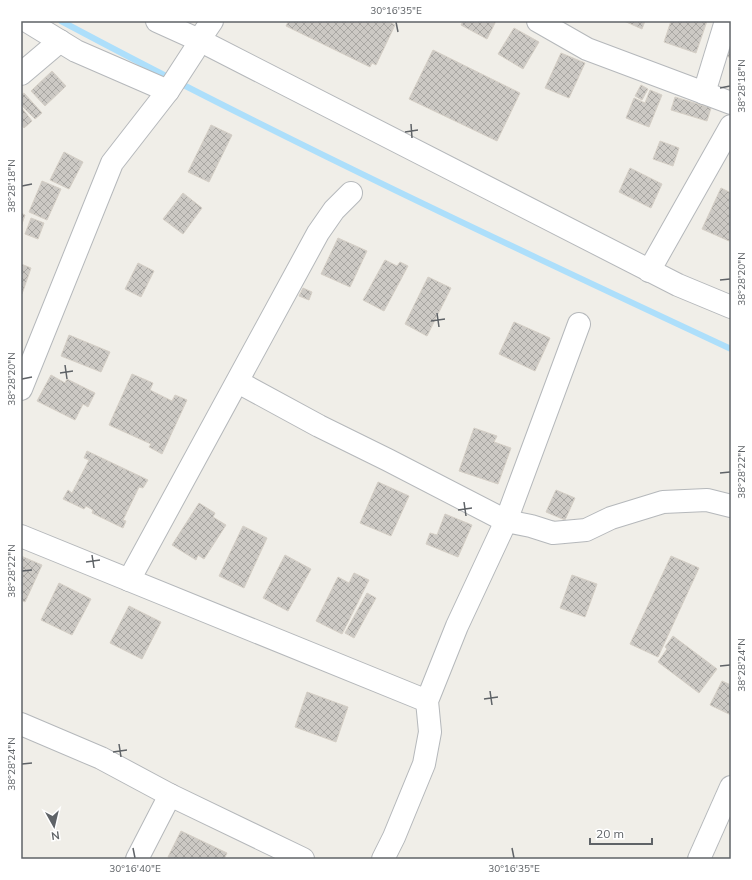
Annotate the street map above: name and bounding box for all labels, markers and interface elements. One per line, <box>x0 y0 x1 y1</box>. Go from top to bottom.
text: 30°16'35"E <box>370 4 422 17</box>
text: 38°28'18"N <box>735 59 748 113</box>
text: 38°28'18"N <box>5 159 18 213</box>
text: 38°28'20"N <box>735 252 748 306</box>
text: 38°28'20"N <box>5 352 18 406</box>
text: 38°28'22"N <box>735 445 748 499</box>
text: 38°28'22"N <box>5 544 18 598</box>
text: 38°28'24"N <box>735 638 748 692</box>
text: 38°28'24"N <box>5 737 18 791</box>
north arrow <box>34 806 74 846</box>
scale bar <box>590 820 652 846</box>
text: 20 m <box>596 826 624 841</box>
text: N <box>50 828 60 843</box>
text: 30°16'40"E <box>109 862 161 875</box>
text: 30°16'35"E <box>488 862 540 875</box>

